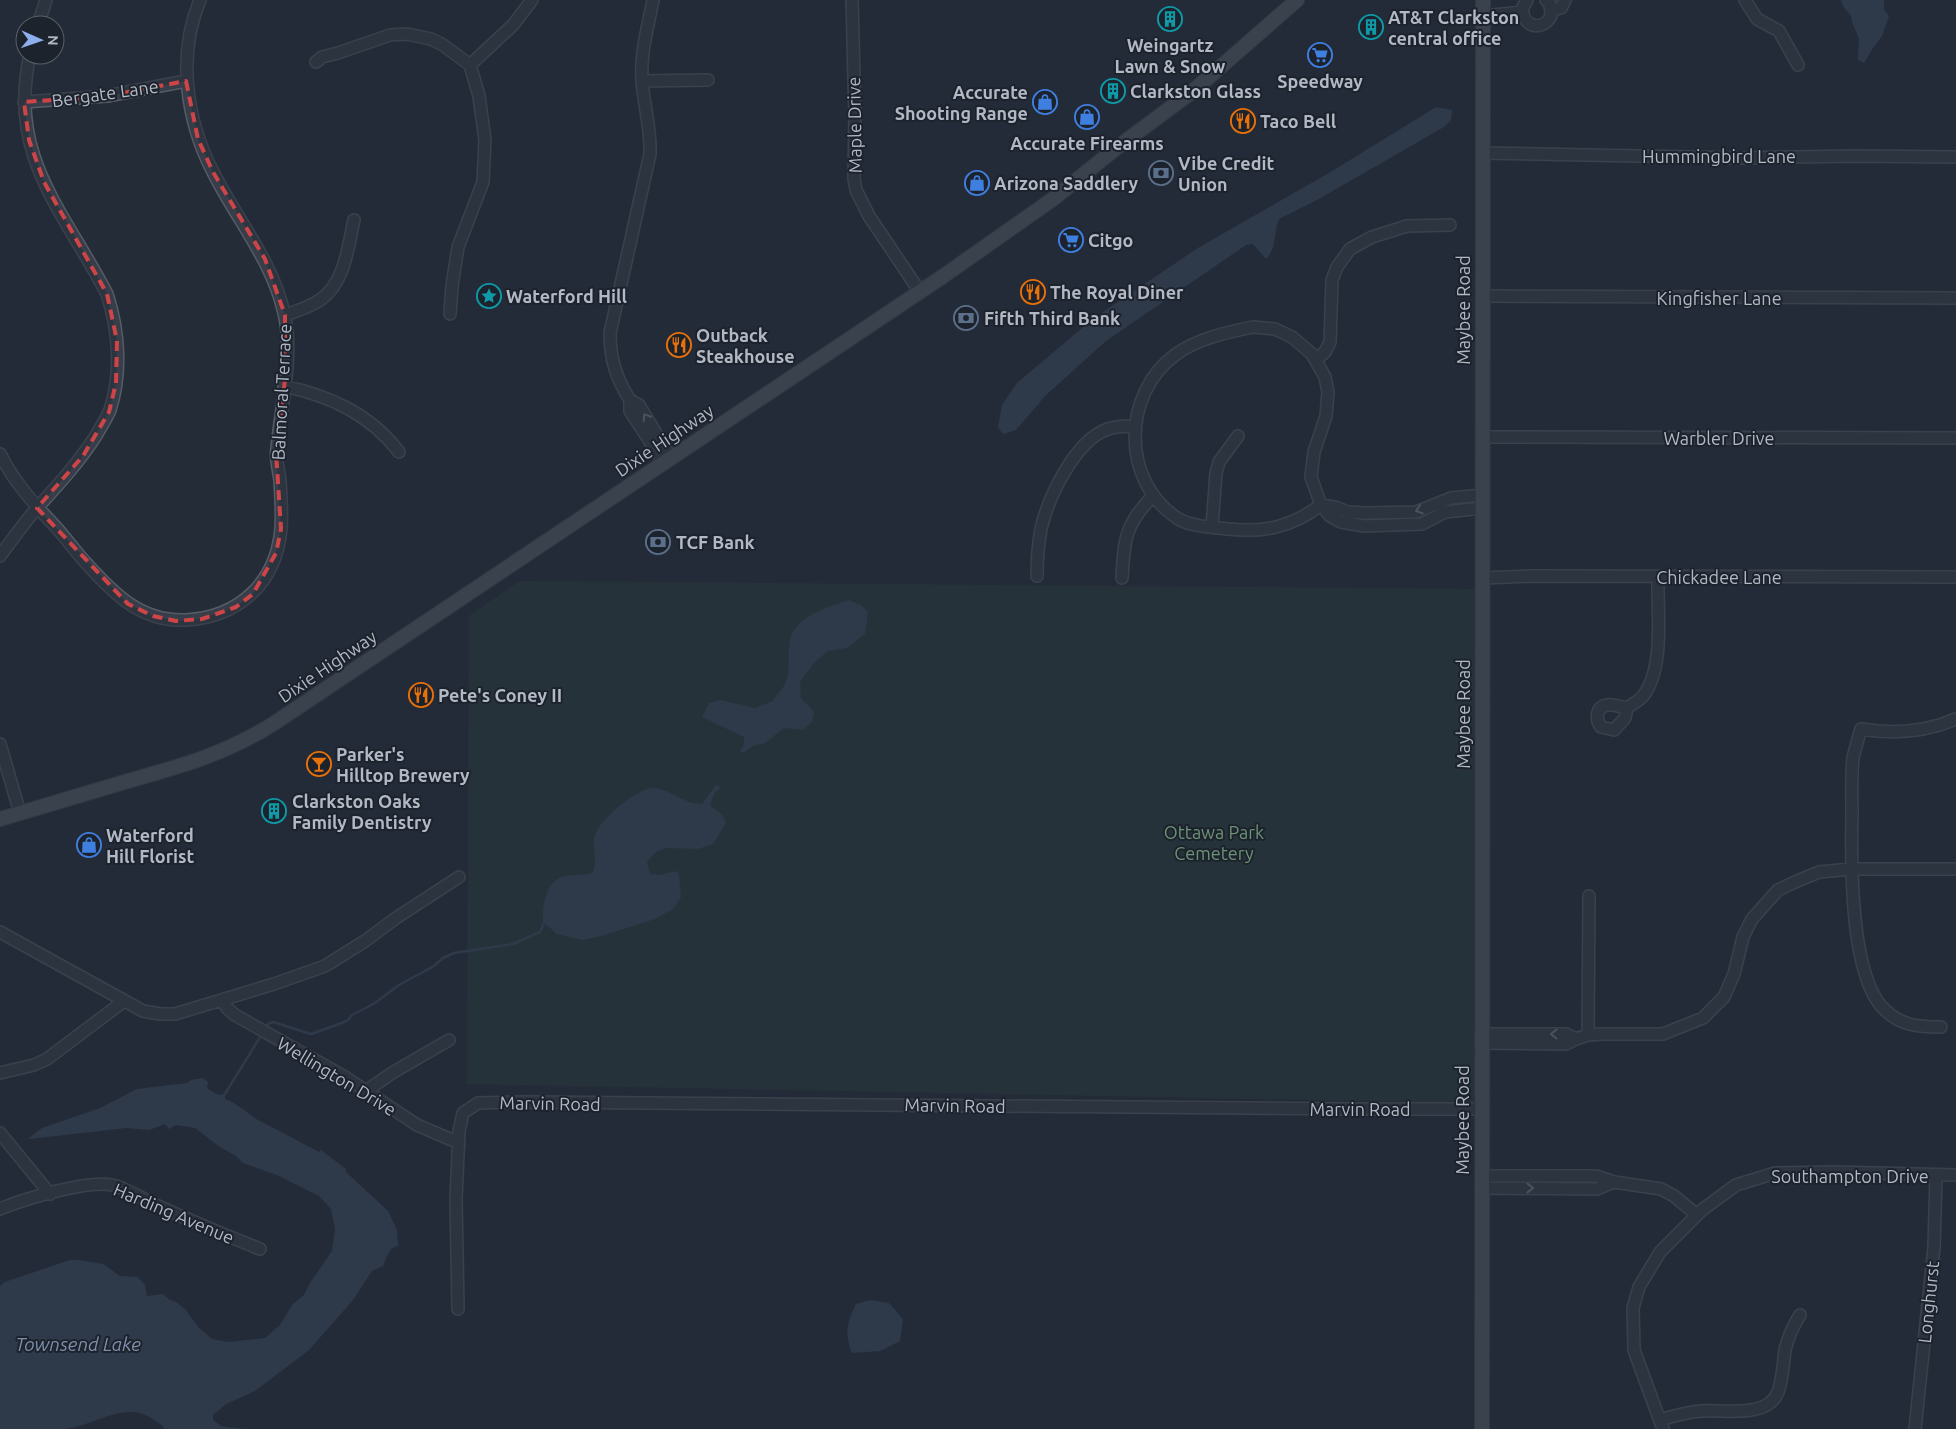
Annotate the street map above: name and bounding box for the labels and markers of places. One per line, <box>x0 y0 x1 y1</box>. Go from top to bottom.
building icon: Weingartz Lawn & Snow <box>1157 6 1183 32</box>
place label: AT&T Clarkston central office <box>1388 7 1519 48</box>
building icon: AT&T Clarkston central office <box>1358 14 1384 40</box>
place label: Weingartz Lawn & Snow <box>1115 35 1225 76</box>
supermarket icon: Speedway <box>1307 42 1333 68</box>
place label: Speedway <box>1277 71 1363 91</box>
building icon: Clarkston Glass <box>1100 78 1126 104</box>
place label: Clarkston Glass <box>1130 81 1261 101</box>
place label: Accurate Shooting Range <box>895 82 1028 123</box>
shop icon: Accurate Shooting Range <box>1032 89 1058 115</box>
shop icon: Accurate Firearms <box>1074 104 1100 130</box>
restaurant icon: Taco Bell <box>1230 108 1256 134</box>
place label: Taco Bell <box>1260 111 1337 131</box>
place label: Accurate Firearms <box>1010 133 1164 153</box>
place label: Vibe Credit Union <box>1178 153 1275 194</box>
bank icon: Vibe Credit Union <box>1148 160 1174 186</box>
shop icon: Arizona Saddlery <box>964 170 990 196</box>
place label: Arizona Saddlery <box>994 173 1138 193</box>
supermarket icon: Citgo <box>1058 227 1084 253</box>
place label: Citgo <box>1088 230 1133 250</box>
restaurant icon: The Royal Diner <box>1020 279 1046 305</box>
place label: The Royal Diner <box>1050 282 1184 302</box>
place icon: Waterford Hill <box>476 283 502 309</box>
place label: Waterford Hill <box>506 286 627 306</box>
bank icon: Fifth Third Bank <box>953 305 979 331</box>
place label: Fifth Third Bank <box>984 308 1120 328</box>
place label: Outback Steakhouse <box>696 325 795 366</box>
restaurant icon: Outback Steakhouse <box>666 332 692 358</box>
bank icon: TCF Bank <box>645 529 671 555</box>
place label: TCF Bank <box>676 532 755 552</box>
restaurant icon: Pete's Coney II <box>408 682 434 708</box>
place label: Pete's Coney II <box>438 685 562 705</box>
place label: Parker's Hilltop Brewery <box>336 744 470 785</box>
bar icon: Parker's Hilltop Brewery <box>306 751 332 777</box>
place label: Clarkston Oaks Family Dentistry <box>292 791 432 832</box>
building icon: Clarkston Oaks Family Dentistry <box>261 798 287 824</box>
place label: Waterford Hill Florist <box>106 825 195 866</box>
shop icon: Waterford Hill Florist <box>76 832 102 858</box>

